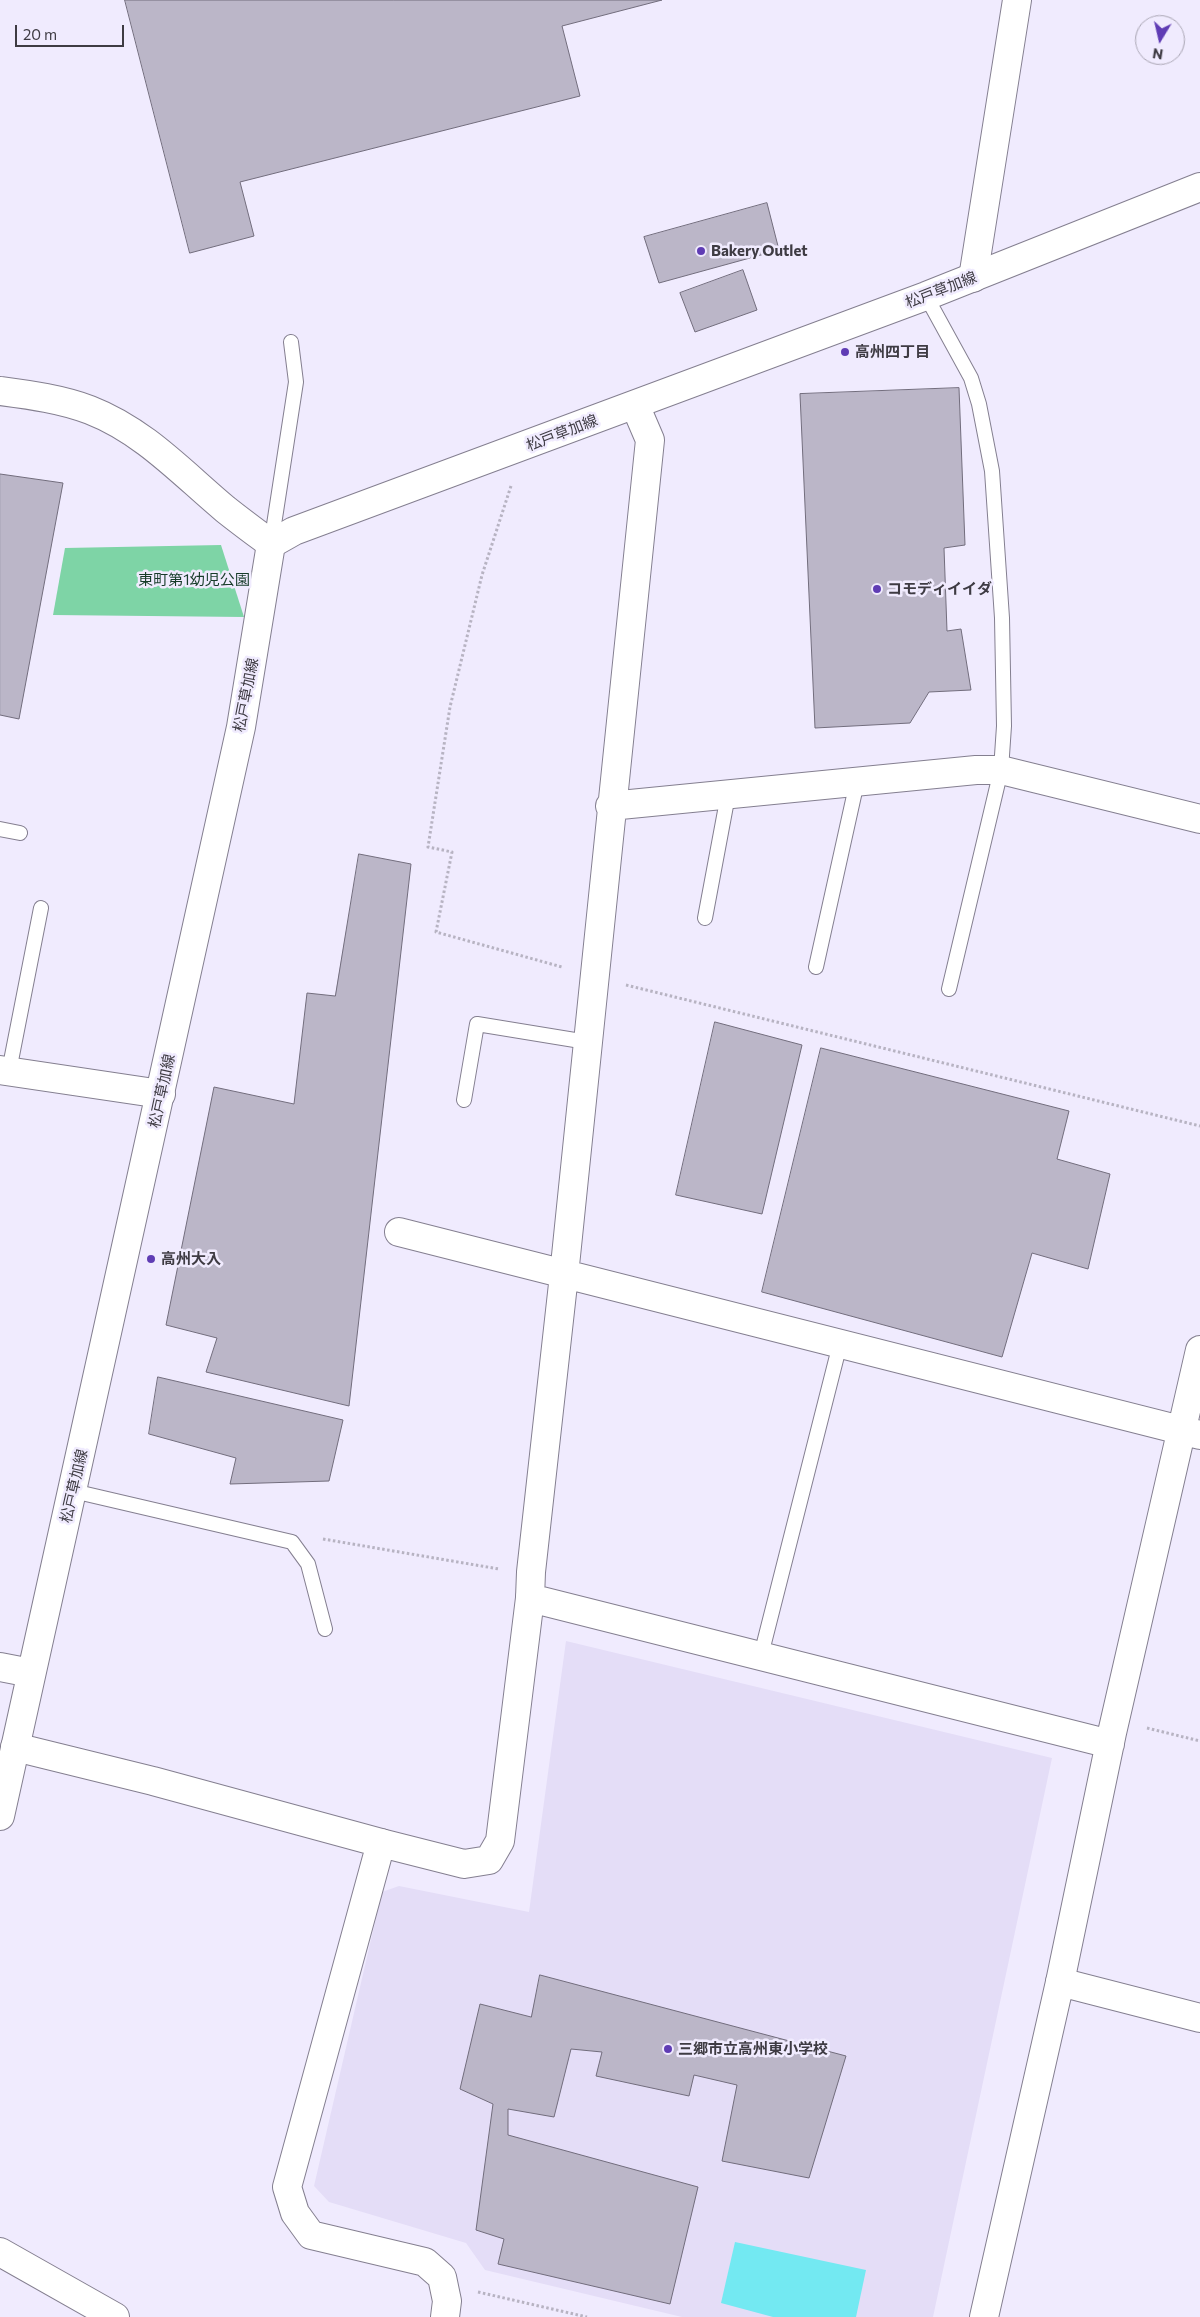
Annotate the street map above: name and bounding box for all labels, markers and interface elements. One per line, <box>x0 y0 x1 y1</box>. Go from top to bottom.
scale bar <box>18 15 126 47</box>
north arrow <box>1135 15 1185 65</box>
text: 20 m <box>23 25 57 43</box>
text: N <box>1151 45 1164 64</box>
place label: Bakery Outlet <box>711 242 808 260</box>
marker: Bakery Outlet <box>695 245 707 257</box>
street label: 松戸草加線 <box>903 268 979 312</box>
place label: 高州四丁目 <box>855 343 930 361</box>
marker: 高州四丁目 <box>839 346 851 358</box>
street label: 松戸草加線 <box>524 411 600 455</box>
park label: 東町第1幼児公園 <box>138 571 250 589</box>
place label: コモディイイダ <box>887 580 992 598</box>
marker: コモディイイダ <box>871 583 883 595</box>
street label: 松戸草加線 <box>230 656 262 734</box>
street label: 松戸草加線 <box>145 1052 179 1130</box>
place label: 高州大入 <box>161 1250 221 1268</box>
marker: 高州大入 <box>145 1253 157 1265</box>
street label: 松戸草加線 <box>57 1447 91 1525</box>
place label: 三郷市立高州東小学校 <box>678 2040 828 2058</box>
marker: 三郷市立高州東小学校 <box>662 2043 674 2055</box>

